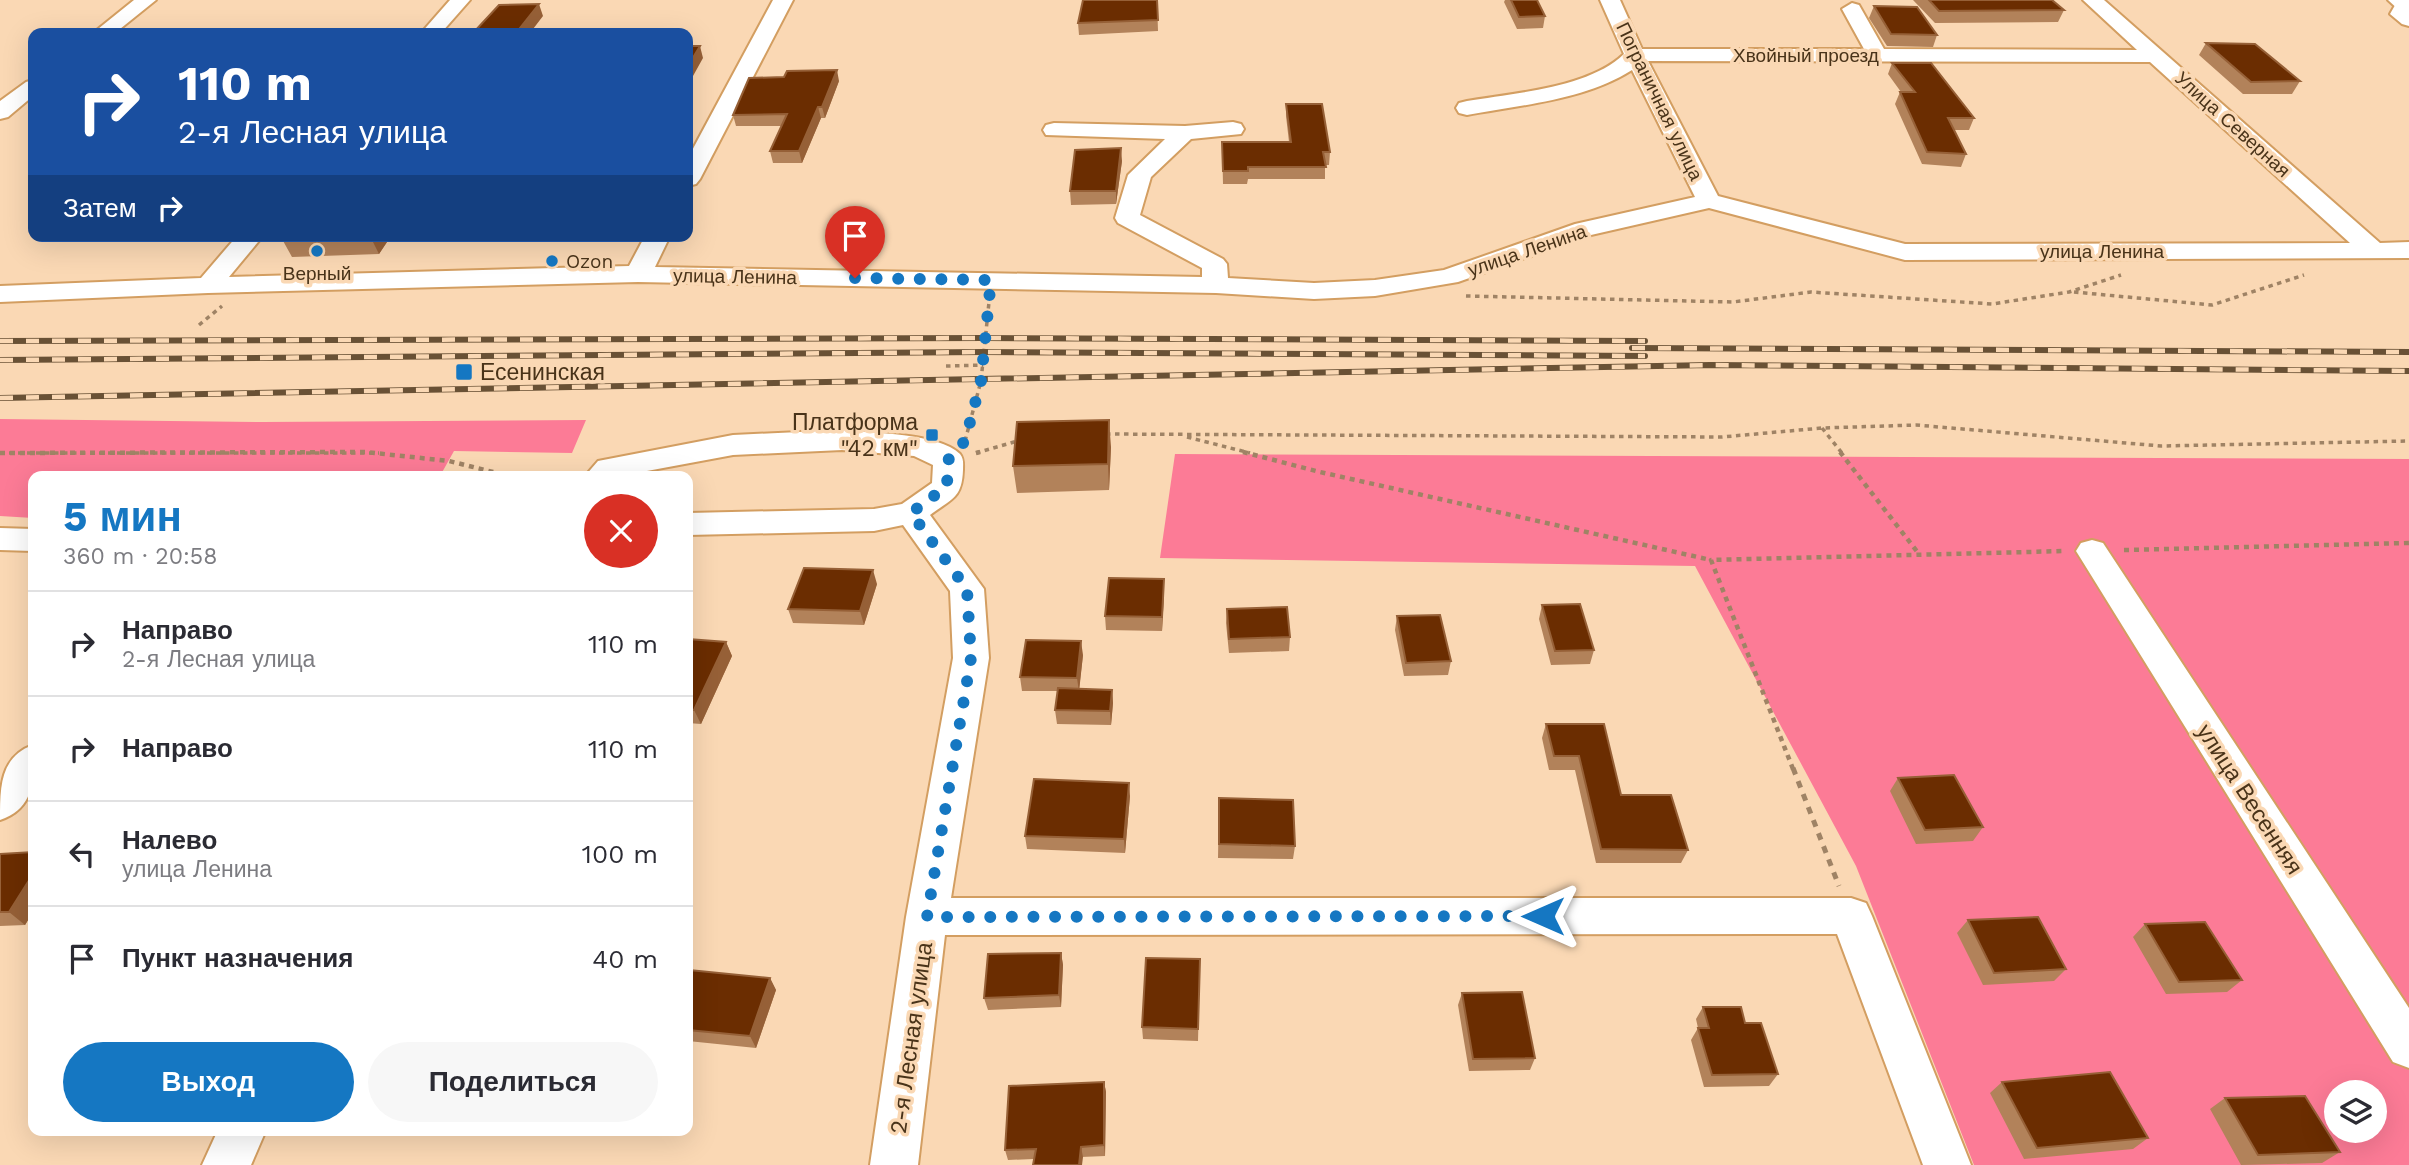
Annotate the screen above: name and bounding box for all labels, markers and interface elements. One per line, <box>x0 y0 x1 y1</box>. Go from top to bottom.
street label: Пограничная улица <box>1611 18 1708 185</box>
street label: Хвойный проезд <box>1733 44 1879 67</box>
text: 110 m <box>178 54 312 112</box>
icon: right <box>63 56 154 147</box>
street label: Улица Северная <box>2170 67 2295 182</box>
text: 2-я Лесная улица <box>178 113 447 151</box>
icon: right <box>151 189 189 227</box>
text: Затем <box>63 193 137 223</box>
pin <box>825 206 885 278</box>
icon: arrive <box>836 217 874 255</box>
street label: улица Ленина <box>1465 219 1590 282</box>
street label: улица Ленина <box>2040 240 2164 263</box>
marker: Верный <box>309 243 325 259</box>
place label: Ozon <box>566 250 613 273</box>
marker: Ozon <box>544 253 560 269</box>
place label: Верный <box>283 262 351 285</box>
street label: улица Ленина <box>673 264 798 289</box>
place label: Есенинская <box>480 359 605 386</box>
marker: Есенинская <box>454 362 474 382</box>
place label: Платформа "42 км" <box>792 409 918 462</box>
marker: Платформа "42 км" <box>924 427 940 443</box>
text: 5 мин <box>63 492 182 541</box>
button: close <box>584 494 658 568</box>
text: 360 m · 20:58 <box>63 543 217 570</box>
text: Направо <box>122 615 233 645</box>
icon: right <box>63 625 101 663</box>
text: 110 m <box>588 629 658 659</box>
text: 2-я Лесная улица <box>122 646 315 673</box>
street label: улица Весенняя <box>2191 719 2308 880</box>
icon: right <box>63 730 101 768</box>
text: Направо <box>122 733 233 763</box>
text: 110 m <box>588 734 658 764</box>
text: Налево <box>122 825 217 855</box>
icon: left <box>63 835 101 873</box>
text: 100 m <box>582 839 658 869</box>
text: улица Ленина <box>122 856 272 883</box>
position arrow <box>1506 879 1580 953</box>
icon: arrive <box>63 940 101 978</box>
street label: 2-я Лесная улица <box>885 940 938 1136</box>
text: Пункт назначения <box>122 943 353 973</box>
text: 40 m <box>592 944 658 974</box>
button: Выход <box>63 1042 354 1122</box>
button: Поделиться <box>368 1042 658 1122</box>
map controls <box>2324 1080 2387 1143</box>
button: layers <box>2324 1080 2387 1143</box>

